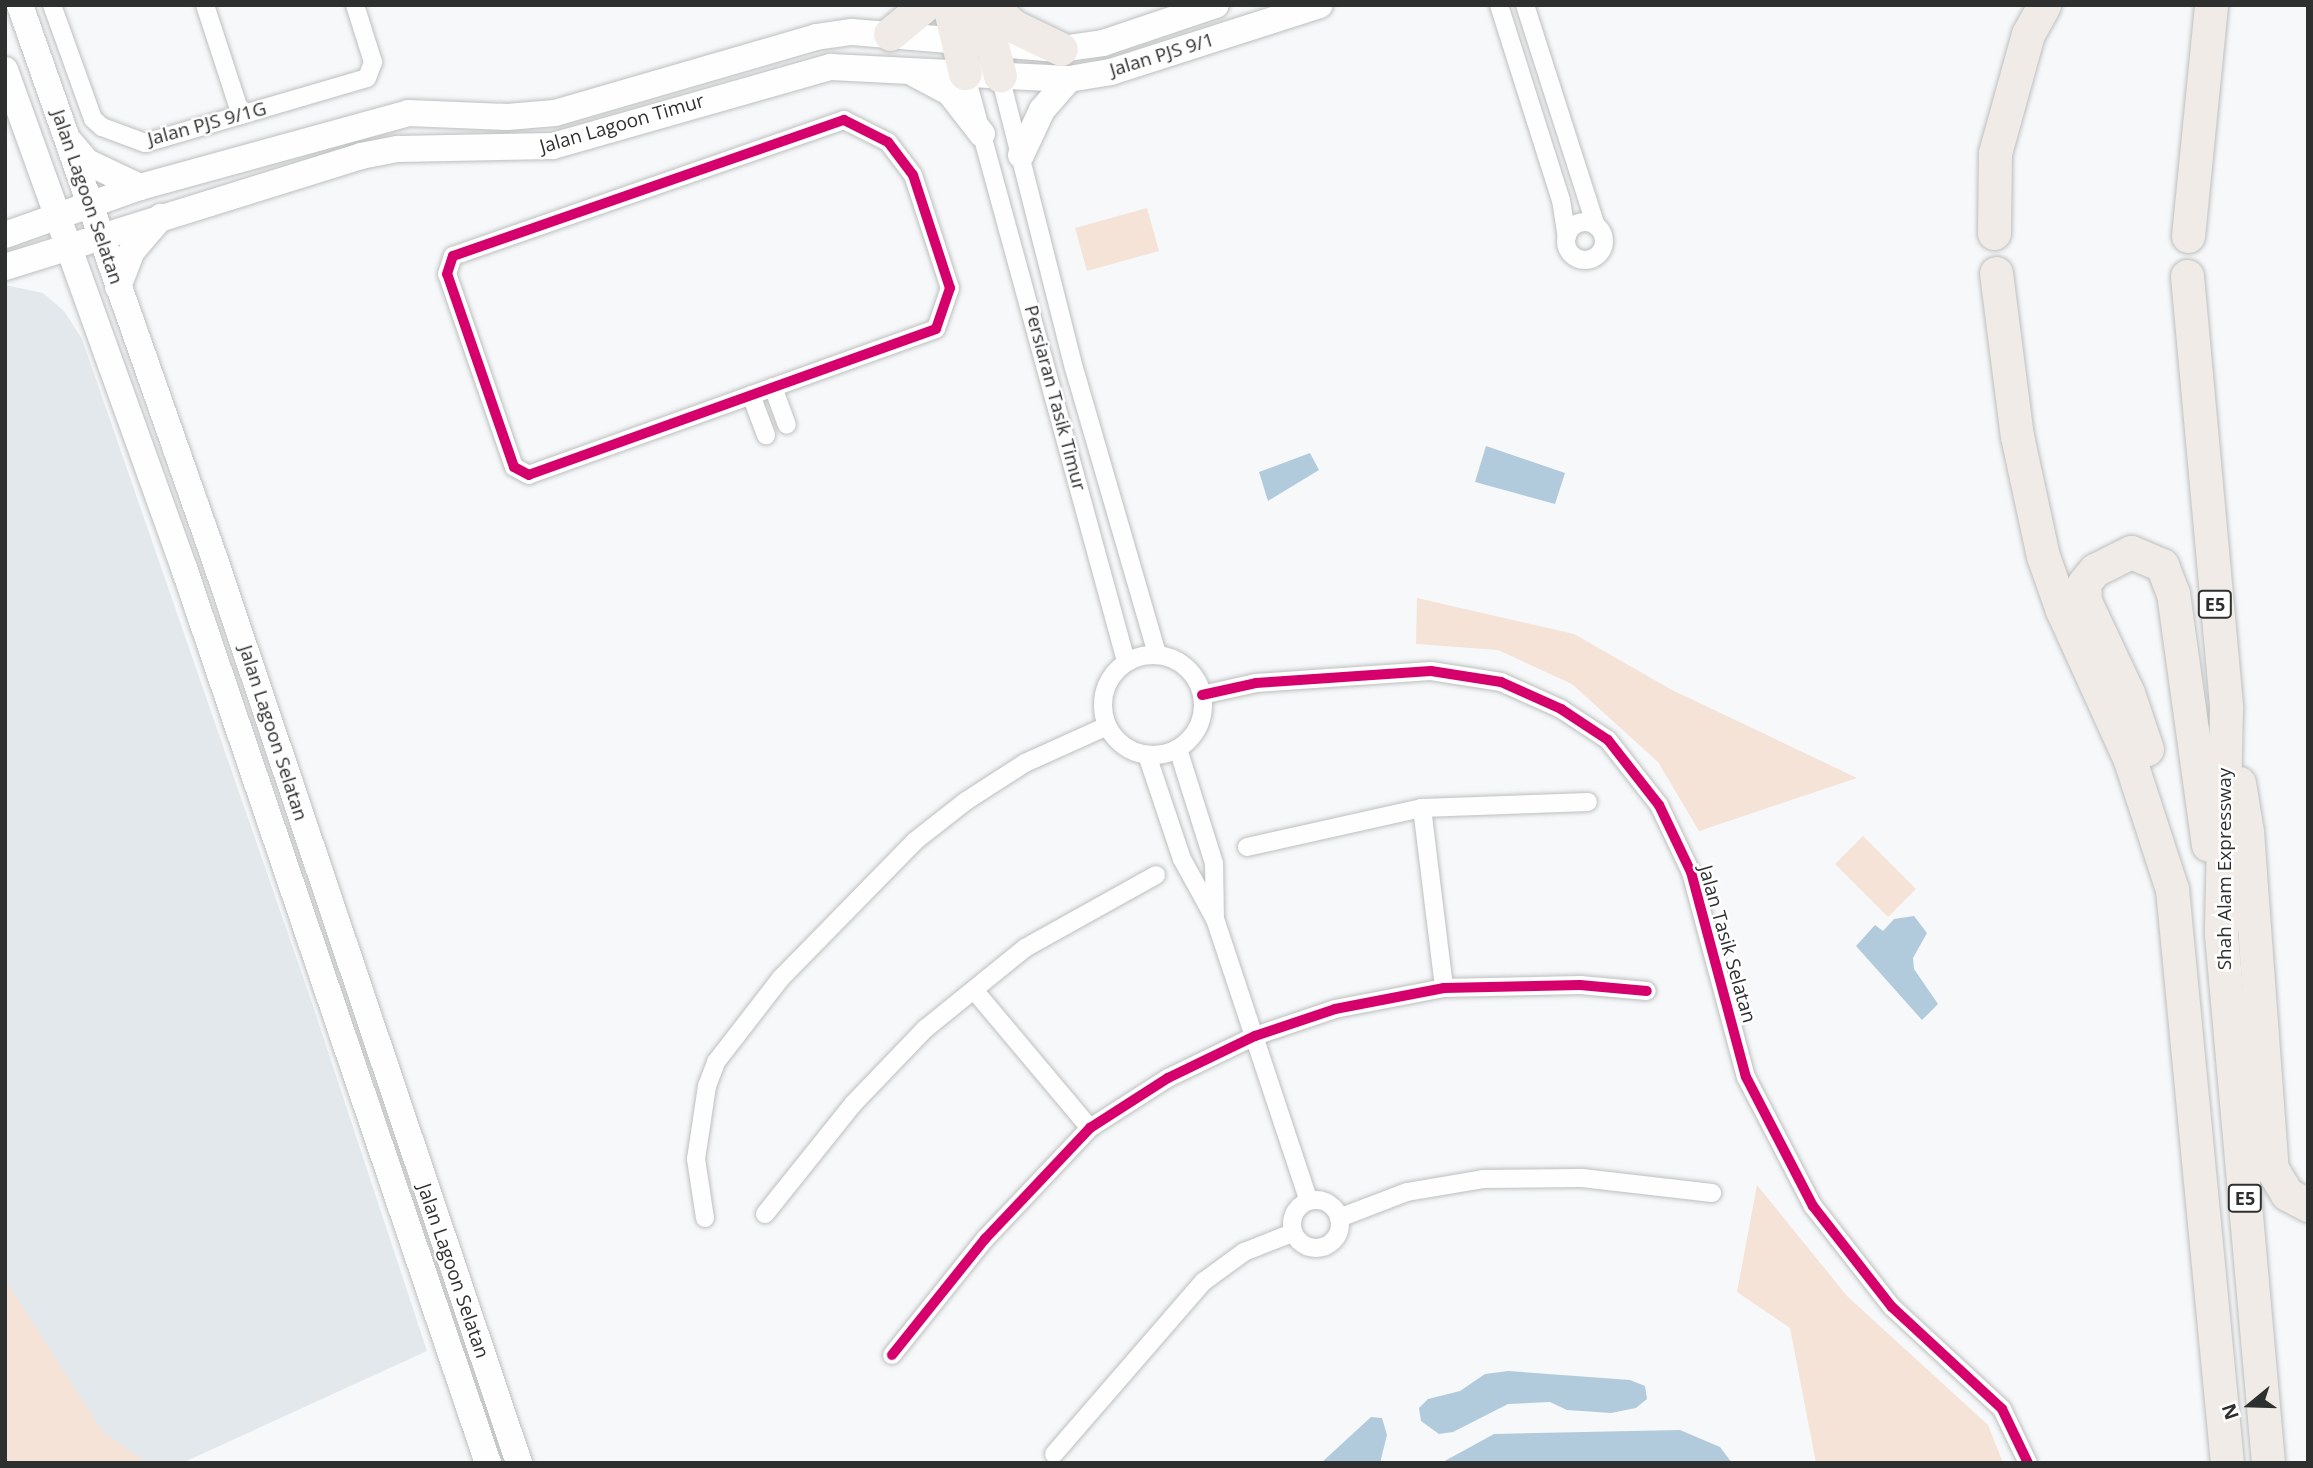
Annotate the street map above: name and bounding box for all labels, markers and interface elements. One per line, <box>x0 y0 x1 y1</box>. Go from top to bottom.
street label: Jalan PJS 9/1 <box>1107 28 1217 82</box>
street label: Jalan Lagoon Timur <box>537 90 707 158</box>
street label: Jalan PJS 9/1G <box>145 97 269 151</box>
street label: Jalan Lagoon Selatan <box>46 107 128 287</box>
street label: Persiaran Tasik Timur <box>1019 303 1091 493</box>
road number: E5 <box>2198 590 2232 618</box>
street label: Jalan Lagoon Selatan <box>234 642 312 824</box>
street label: Shah Alam Expressway <box>2214 768 2236 970</box>
street label: Jalan Tasik Selatan <box>1694 863 1760 1025</box>
street label: Jalan Lagoon Selatan <box>412 1181 494 1361</box>
road number: E5 <box>2228 1184 2262 1212</box>
north arrow <box>2215 1370 2285 1440</box>
text: N <box>2215 1400 2245 1423</box>

